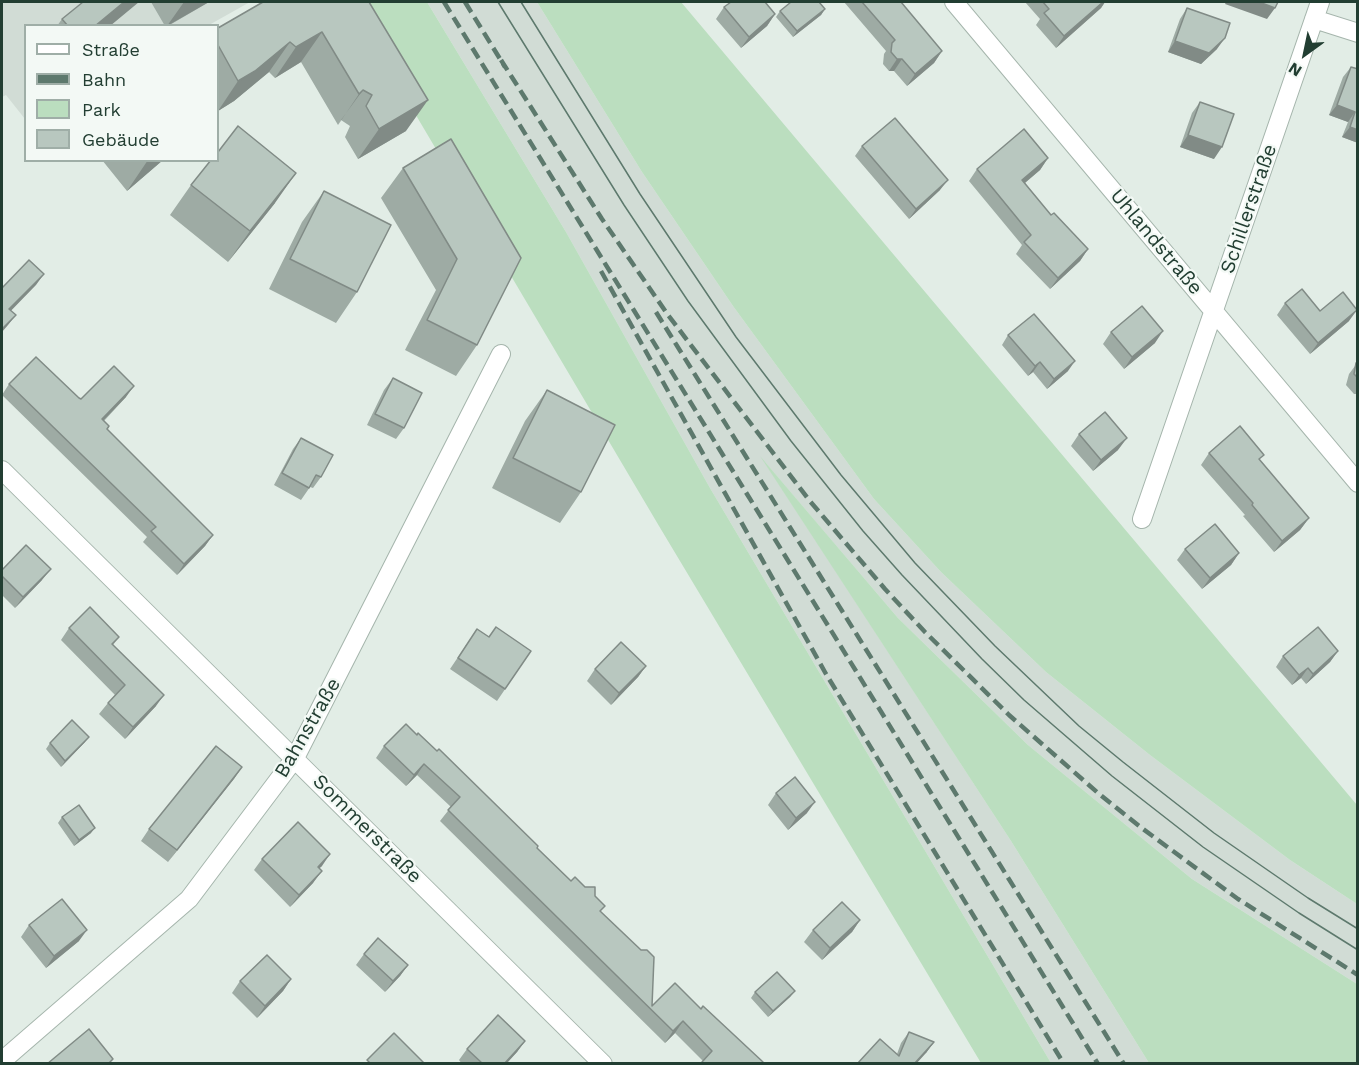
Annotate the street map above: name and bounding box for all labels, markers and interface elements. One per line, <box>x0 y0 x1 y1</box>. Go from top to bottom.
legend <box>24 24 219 162</box>
north arrow <box>1275 24 1335 84</box>
text: Straße <box>82 39 140 60</box>
text: N <box>1285 58 1305 81</box>
text: Bahn <box>82 69 126 90</box>
text: Park <box>82 99 121 120</box>
text: Gebäude <box>82 129 160 150</box>
street label: Schillerstraße <box>1216 141 1282 277</box>
street label: Uhlandstraße <box>1105 184 1207 300</box>
street label: Bahnstraße <box>270 674 346 782</box>
street label: Sommerstraße <box>308 770 426 888</box>

